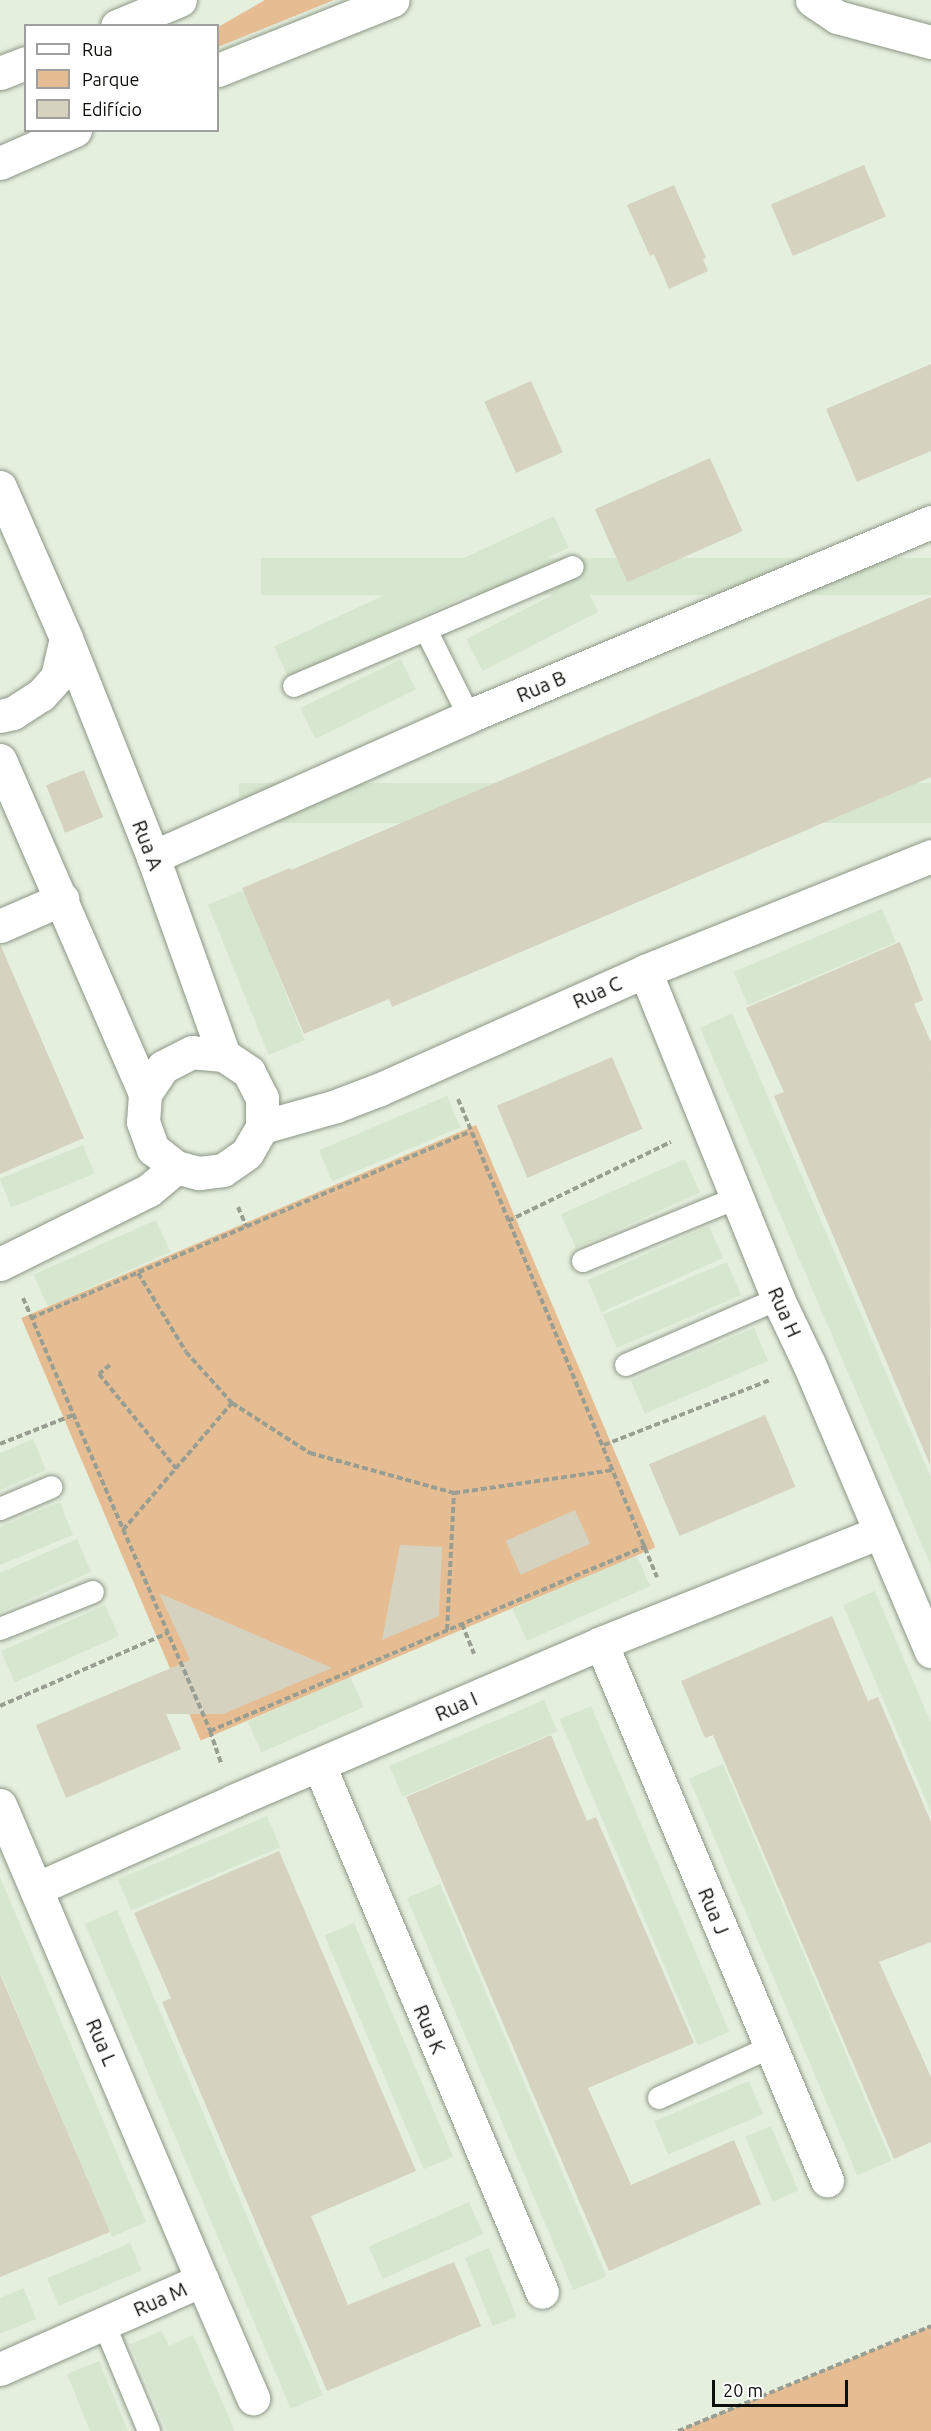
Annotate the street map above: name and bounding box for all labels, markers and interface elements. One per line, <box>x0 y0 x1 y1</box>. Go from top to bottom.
legend <box>24 24 219 132</box>
text: Rua <box>82 39 113 59</box>
text: Parque <box>82 69 139 89</box>
text: Edifício <box>82 99 142 119</box>
street label: Rua B <box>513 665 569 707</box>
street label: Rua A <box>128 817 168 873</box>
street label: Rua C <box>569 971 625 1013</box>
street label: Rua H <box>763 1283 807 1341</box>
street label: Rua I <box>431 1686 481 1726</box>
street label: Rua J <box>693 1884 735 1938</box>
street label: Rua K <box>409 2001 451 2057</box>
street label: Rua L <box>81 2015 123 2069</box>
street label: Rua M <box>129 2277 191 2321</box>
scale bar <box>715 2368 852 2406</box>
text: 20 m <box>723 2380 763 2400</box>

